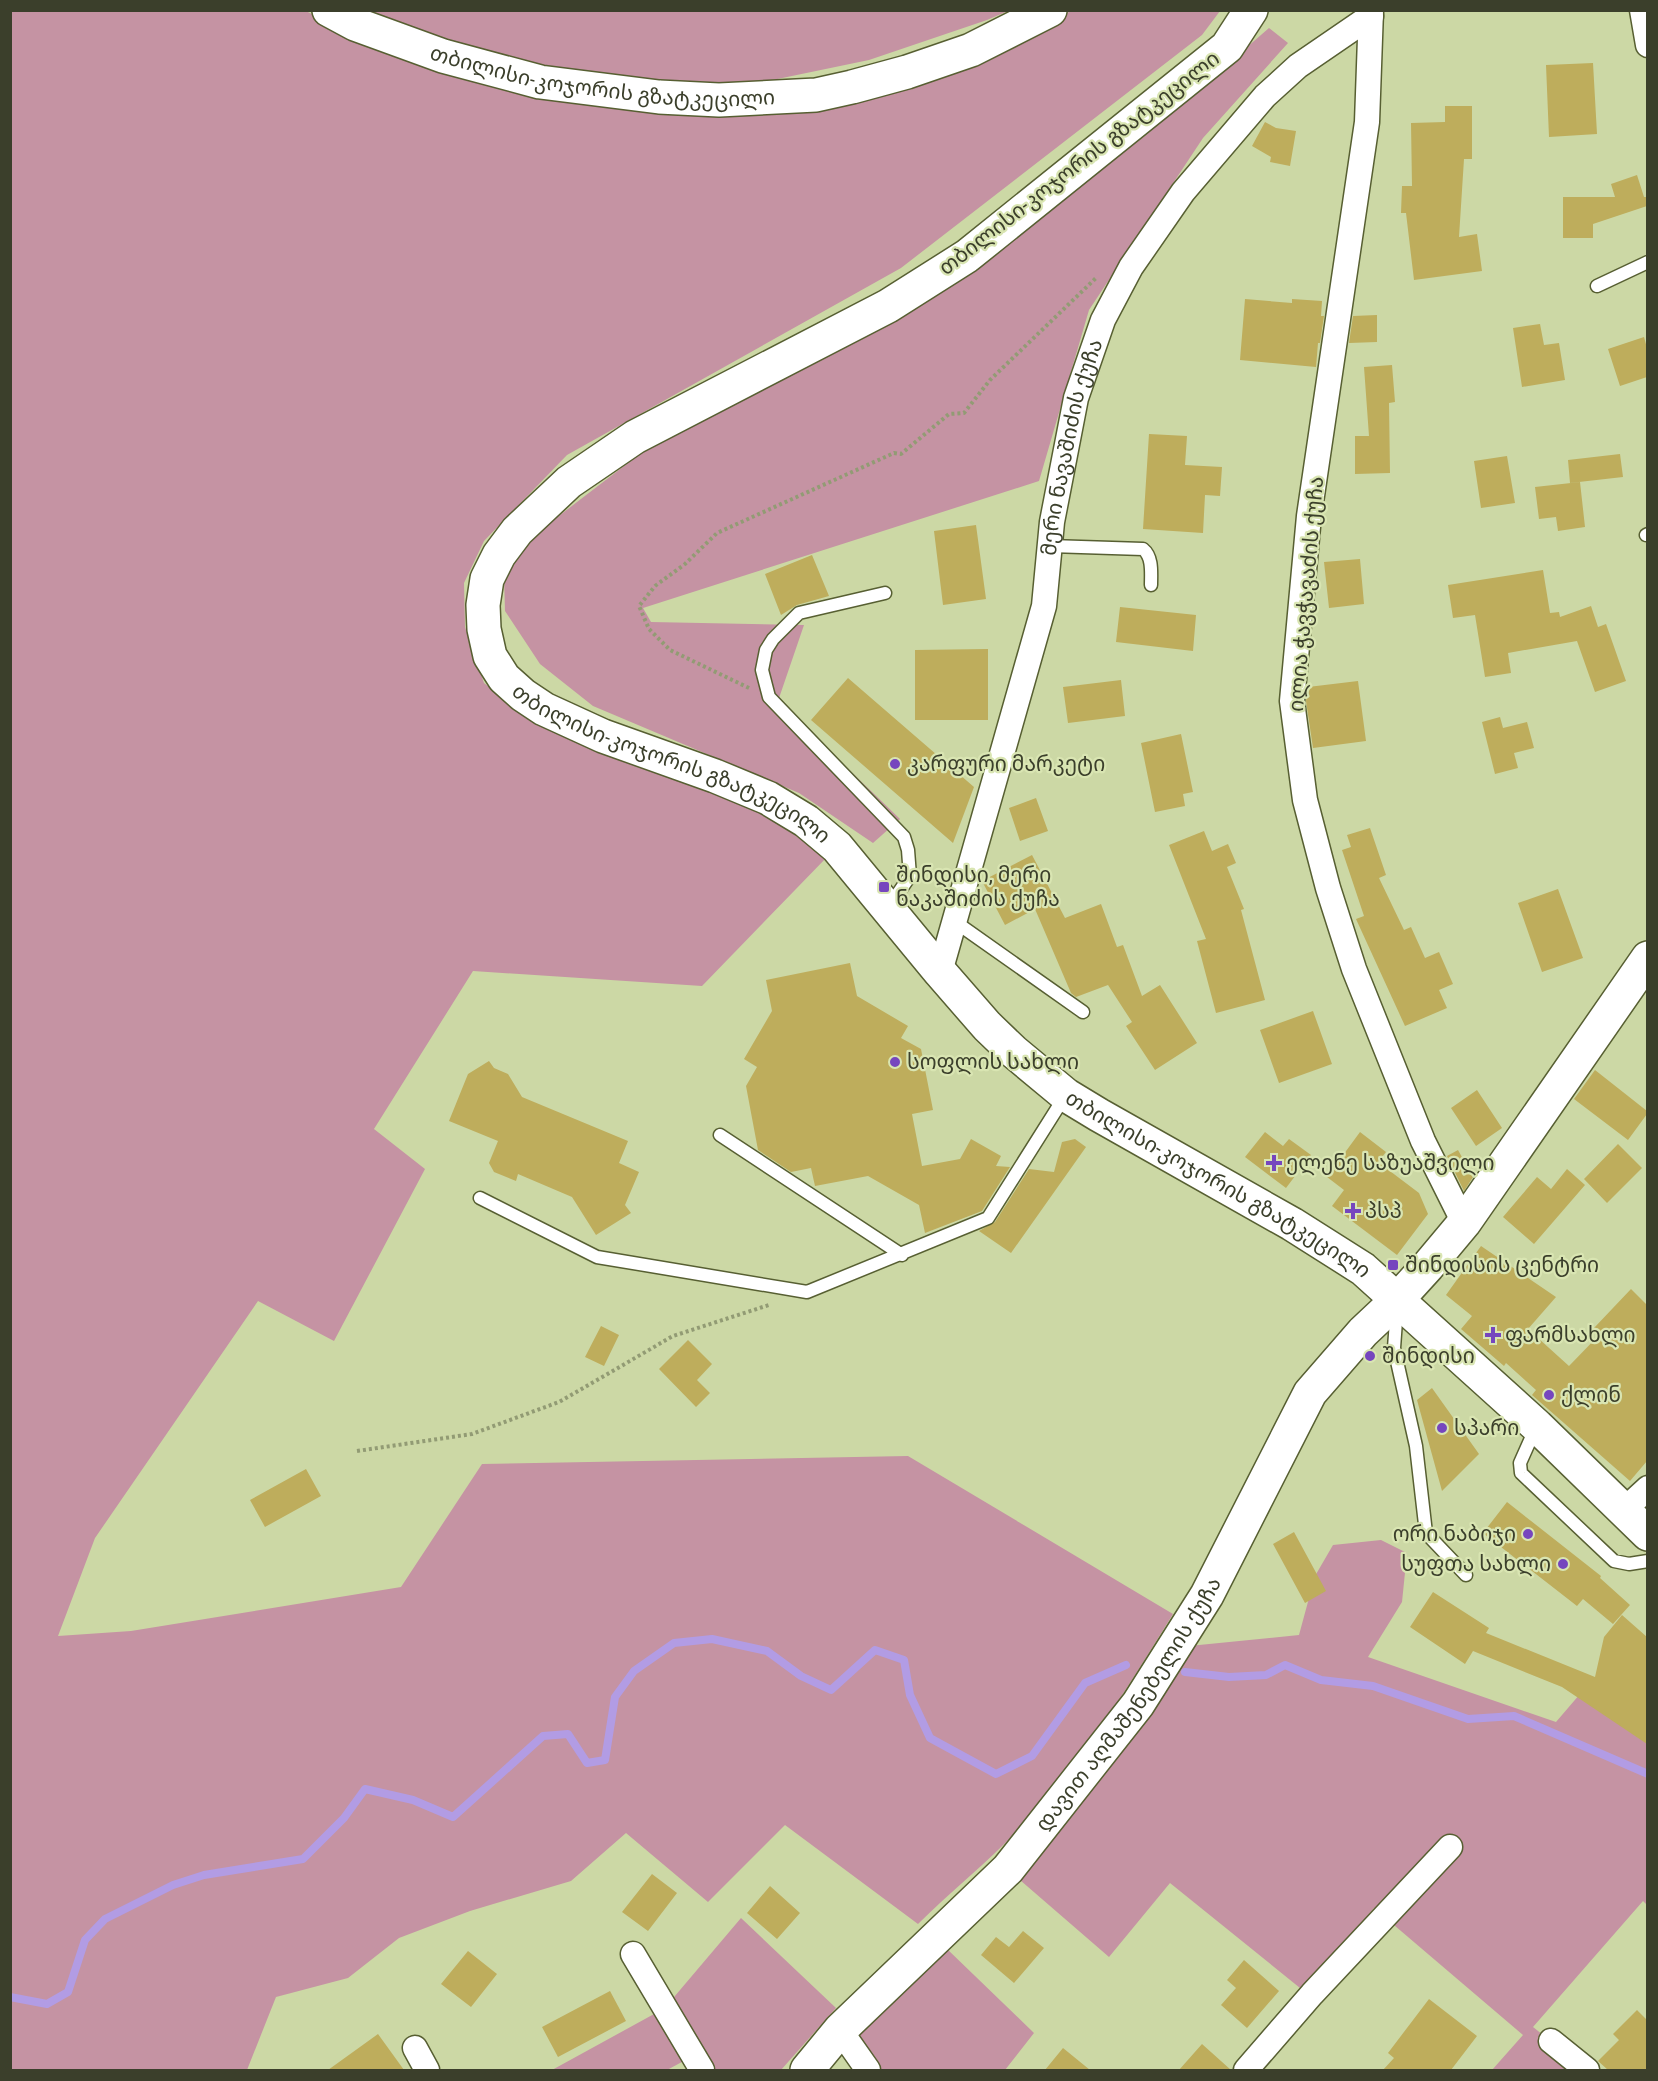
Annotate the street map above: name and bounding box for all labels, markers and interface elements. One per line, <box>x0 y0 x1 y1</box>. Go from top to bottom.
street label: თბილისი-კოჯორის გზატკეცილი <box>427 40 776 112</box>
street label: თბილისი-კოჯორის გზატკეცილი <box>934 46 1225 281</box>
street label: მერი ნავაშიძის ქუჩა <box>1037 336 1108 557</box>
street label: ილია ჭავჭავაძის ქუჩა <box>1284 475 1329 713</box>
street label: თბილისი-კოჯორის გზატკეცილი <box>507 679 835 848</box>
place label: კარფური მარკეტი <box>907 752 1105 776</box>
marker: კარფური მარკეტი <box>888 757 902 771</box>
place label: შინდისი, მერი ნაკაშიძის ქუჩა <box>896 863 1060 911</box>
marker: შინდისი, მერი ნაკაშიძის ქუჩა <box>877 880 891 894</box>
place label: სოფლის სახლი <box>907 1050 1079 1075</box>
marker: სოფლის სახლი <box>888 1055 902 1069</box>
street label: თბილისი-კოჯორის გზატკეცილი <box>1061 1086 1376 1282</box>
place label: ელენე საზუაშვილი <box>1286 1151 1495 1176</box>
marker: ელენე საზუაშვილი <box>1267 1156 1281 1170</box>
place label: პსპ <box>1365 1199 1402 1223</box>
marker: პსპ <box>1346 1204 1360 1218</box>
place label: შინდისის ცენტრი <box>1405 1253 1599 1278</box>
marker: შინდისის ცენტრი <box>1386 1258 1400 1272</box>
place label: ფარმსახლი <box>1505 1323 1636 1348</box>
marker: ფარმსახლი <box>1486 1328 1500 1342</box>
place label: შინდისი <box>1382 1344 1475 1369</box>
marker: შინდისი <box>1363 1349 1377 1363</box>
place label: ქლინ <box>1561 1383 1621 1408</box>
marker: ქლინ <box>1542 1388 1556 1402</box>
place label: სპარი <box>1454 1416 1519 1440</box>
marker: სპარი <box>1435 1421 1449 1435</box>
place label: ორი ნაბიჯი <box>1393 1522 1516 1546</box>
marker: ორი ნაბიჯი <box>1521 1527 1535 1541</box>
place label: სუფთა სახლი <box>1401 1552 1551 1577</box>
marker: სუფთა სახლი <box>1556 1557 1570 1571</box>
street label: დავით აღმაშენებელის ქუჩა <box>1031 1573 1226 1836</box>

